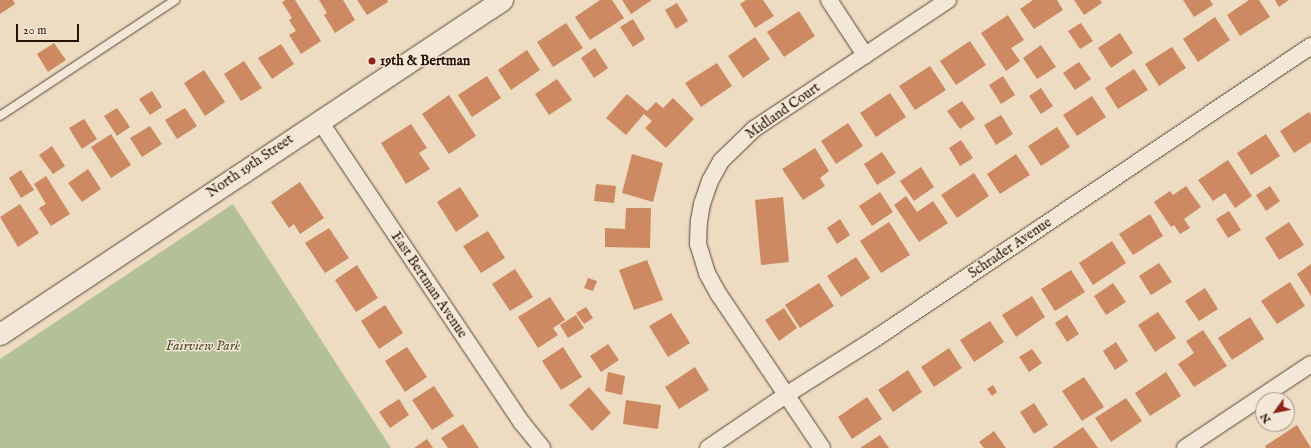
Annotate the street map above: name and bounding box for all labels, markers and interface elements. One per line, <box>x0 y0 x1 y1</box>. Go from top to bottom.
scale bar <box>18 16 81 42</box>
text: 20 m <box>23 23 46 38</box>
place label: 19th & Bertman <box>380 53 470 69</box>
marker: 19th & Bertman <box>367 56 377 66</box>
street label: Midland Court <box>743 79 823 143</box>
street label: North 19th Street <box>203 131 297 201</box>
street label: Schrader Avenue <box>965 214 1055 282</box>
street label: East Bertman Avenue <box>387 229 471 341</box>
park label: Fairview Park <box>166 338 240 354</box>
north arrow <box>1255 392 1295 432</box>
text: N <box>1257 410 1274 426</box>

